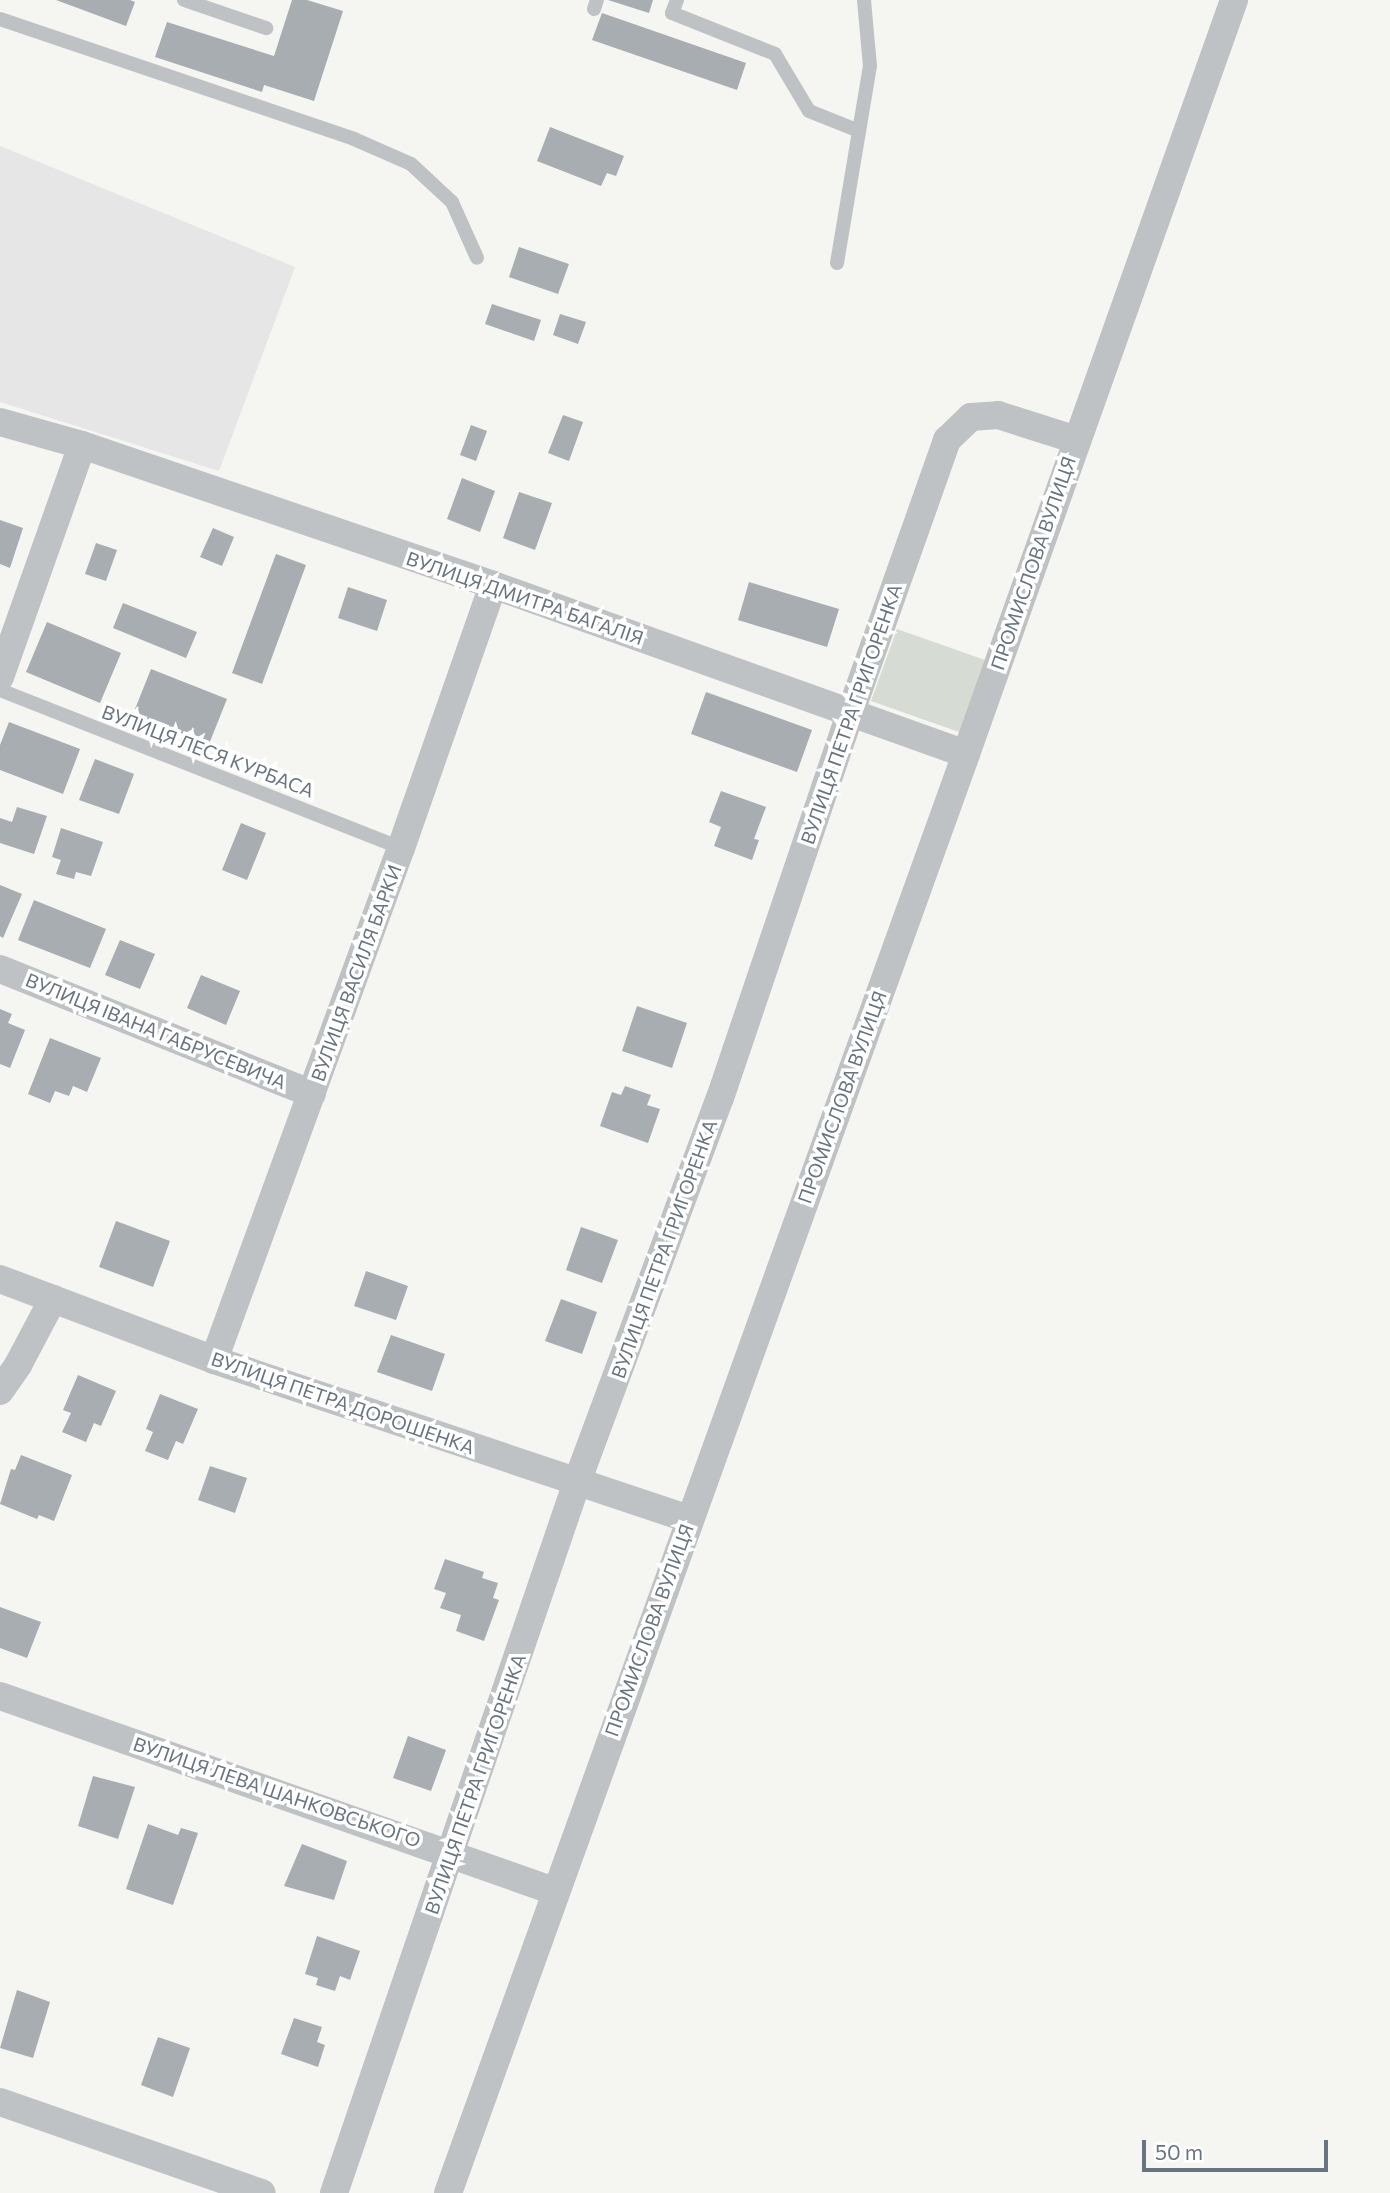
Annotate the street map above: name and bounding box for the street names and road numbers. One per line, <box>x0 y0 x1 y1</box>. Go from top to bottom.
street label: ПРОМИСЛОВА ВУЛИЦЯ <box>986 453 1080 673</box>
street label: ВУЛИЦЯ ДМИТРА БАГАЛІЯ <box>403 547 647 649</box>
street label: ВУЛИЦЯ ПЕТРА ГРИГОРЕНКА <box>796 581 906 847</box>
street label: ВУЛИЦЯ ЛЕСЯ КУРБАСА <box>99 700 317 802</box>
street label: ВУЛИЦЯ ВАСИЛЯ БАРКИ <box>306 861 406 1085</box>
street label: ВУЛИЦЯ ІВАНА ГАБРУСЕВИЧА <box>22 968 290 1094</box>
street label: ПРОМИСЛОВА ВУЛИЦЯ <box>793 988 891 1206</box>
street label: ВУЛИЦЯ ПЕТРА ГРИГОРЕНКА <box>606 1116 722 1382</box>
street label: ВУЛИЦЯ ПЕТРА ДОРОШЕНКА <box>208 1347 478 1459</box>
street label: ПРОМИСЛОВА ВУЛИЦЯ <box>600 1521 698 1739</box>
street label: ВУЛИЦЯ ПЕТРА ГРИГОРЕНКА <box>420 1651 530 1917</box>
street label: ВУЛИЦЯ ЛЕВА ШАНКОВСЬКОГО <box>130 1732 424 1852</box>

